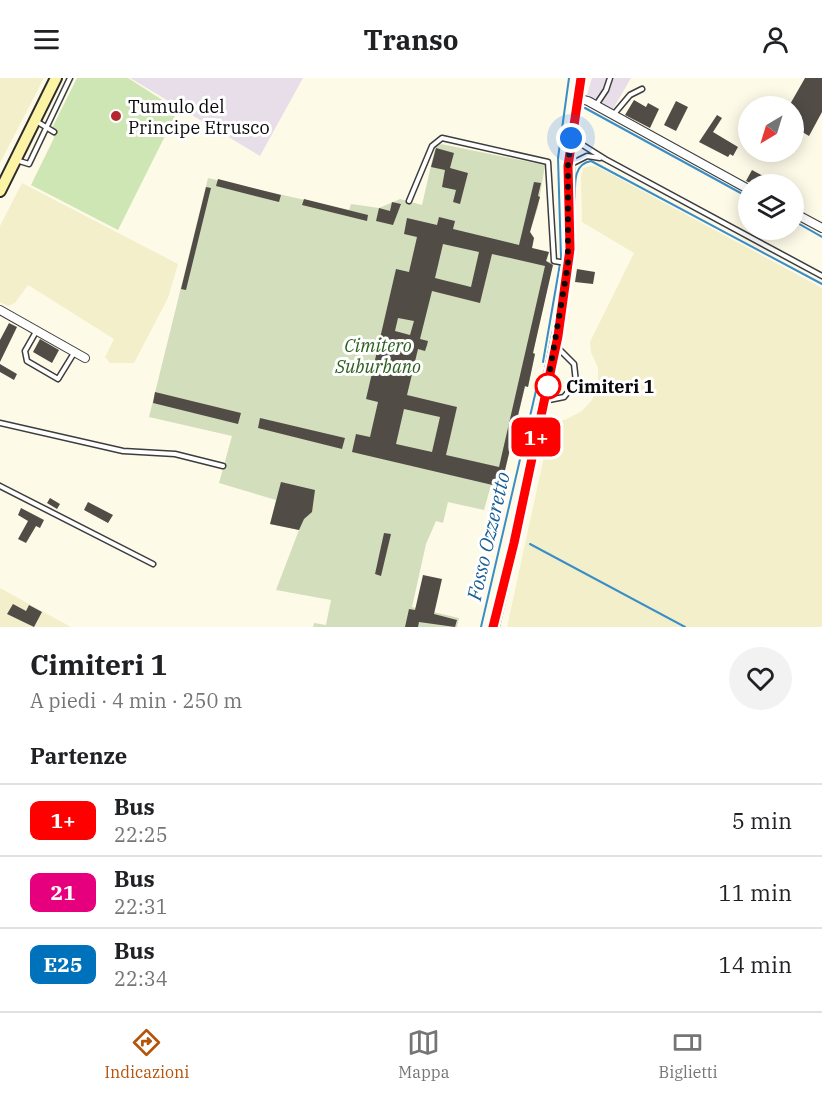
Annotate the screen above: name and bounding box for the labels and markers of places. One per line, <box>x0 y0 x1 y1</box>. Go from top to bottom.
place label: Tumulo del Principe Etrusco <box>128 95 270 139</box>
marker: Tumulo del Principe Etrusco <box>109 109 123 123</box>
marker: Cimiteri 1 <box>535 373 561 399</box>
place label: Cimiteri 1 <box>566 375 654 398</box>

